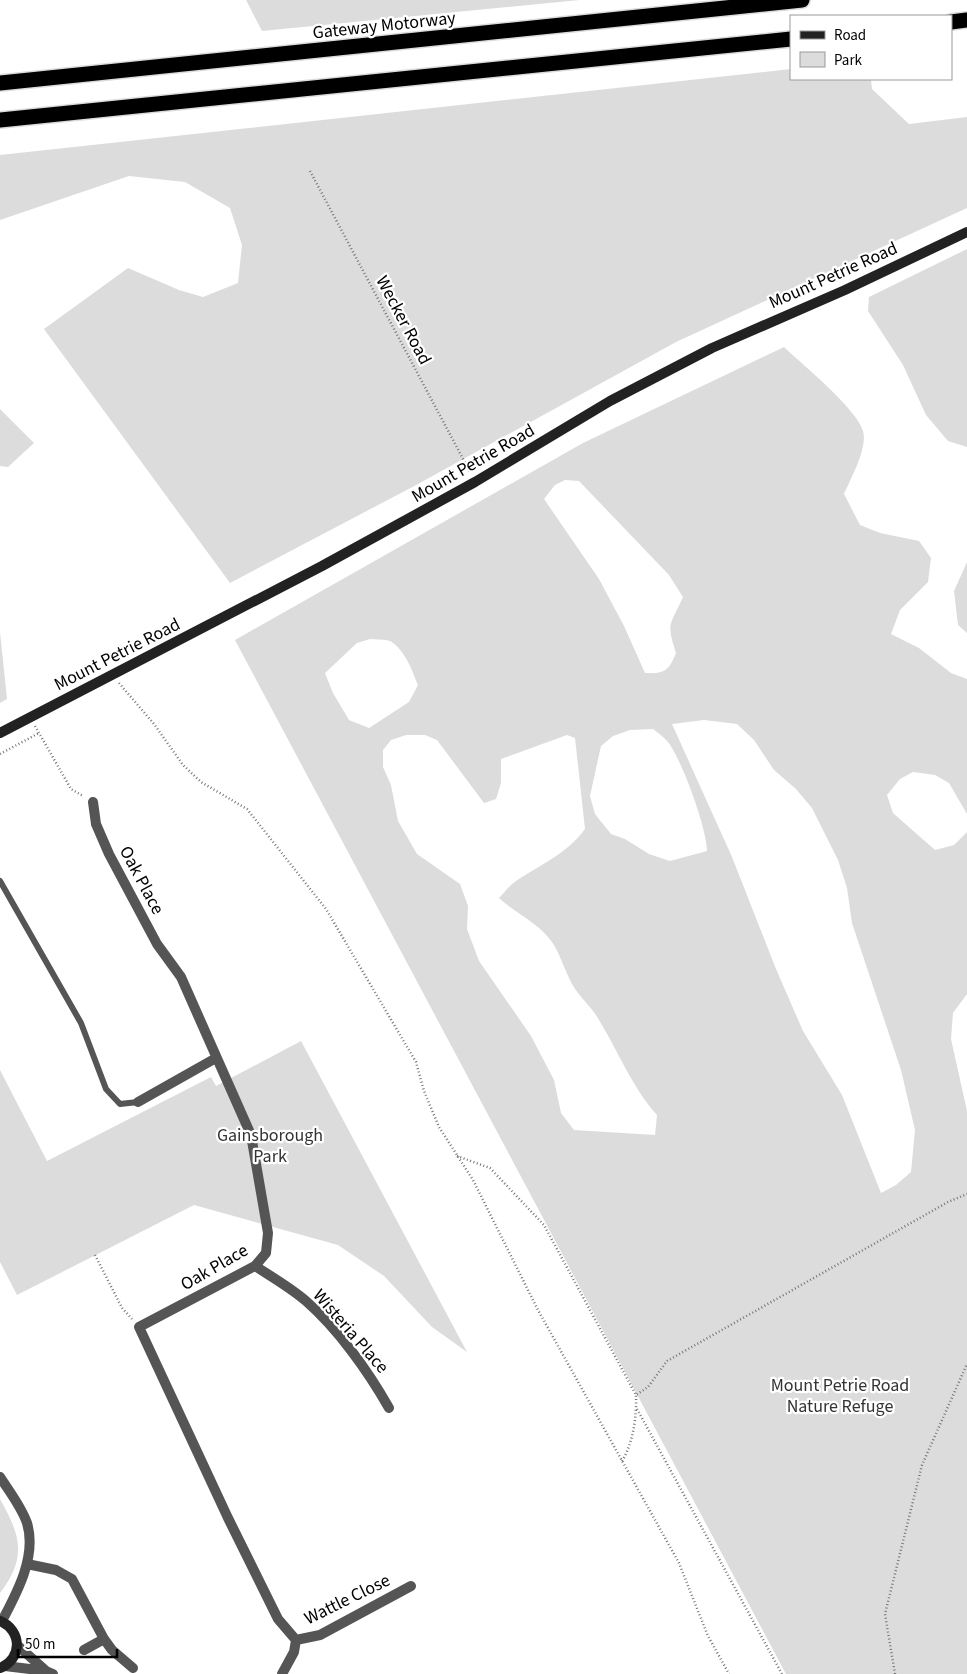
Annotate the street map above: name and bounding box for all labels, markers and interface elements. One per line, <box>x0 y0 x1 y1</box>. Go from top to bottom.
street label: Gateway Motorway <box>311 6 457 45</box>
legend <box>790 15 952 80</box>
text: Road <box>834 25 866 46</box>
text: Park <box>834 50 863 71</box>
street label: Mount Petrie Road <box>765 236 902 315</box>
street label: Wecker Road <box>370 271 437 369</box>
street label: Mount Petrie Road <box>407 418 540 509</box>
street label: Mount Petrie Road <box>50 612 185 697</box>
street label: Oak Place <box>113 842 170 919</box>
park label: Gainsborough Park <box>217 1123 323 1169</box>
street label: Oak Place <box>176 1238 253 1297</box>
street label: Wisteria Place <box>307 1284 394 1379</box>
park label: Mount Petrie Road Nature Refuge <box>771 1373 909 1419</box>
street label: Wattle Close <box>300 1568 394 1631</box>
scale bar <box>18 1626 116 1658</box>
text: 50 m <box>25 1634 55 1655</box>

